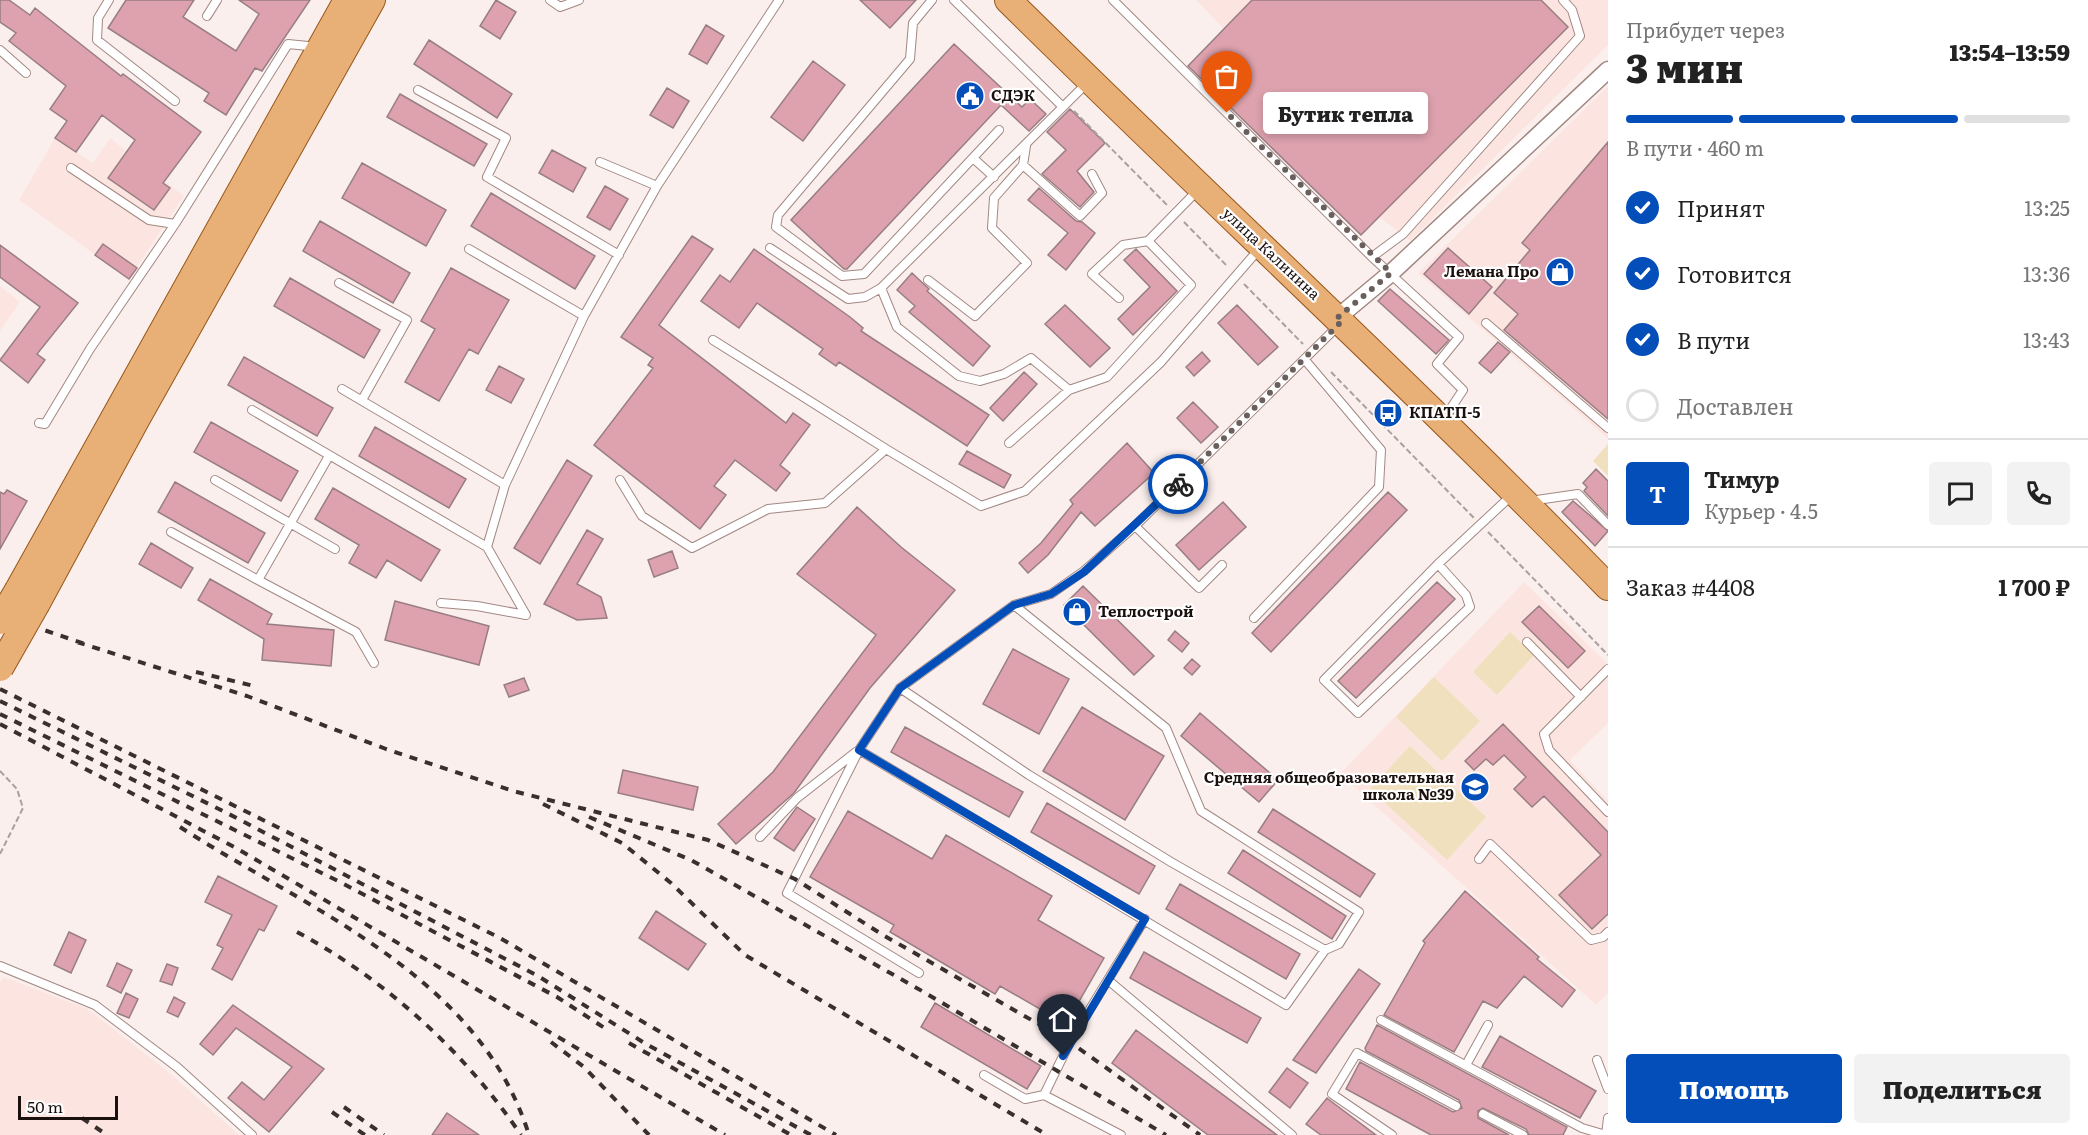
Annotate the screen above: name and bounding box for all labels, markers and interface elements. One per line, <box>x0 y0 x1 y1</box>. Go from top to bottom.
text: Прибудет через <box>1626 14 1785 44</box>
text: 13:54–13:59 <box>1949 35 2070 68</box>
text: 3 мин <box>1626 37 1743 95</box>
pin <box>1201 51 1252 113</box>
icon: bag <box>1210 60 1243 93</box>
public building icon: СДЭК <box>954 80 986 112</box>
place label: СДЭК <box>991 83 1036 106</box>
callout: Бутик тепла <box>1263 92 1428 134</box>
text: Бутик тепла <box>1278 98 1413 128</box>
text: В пути · 460 m <box>1626 132 1764 162</box>
icon: check <box>1626 191 1659 224</box>
text: Принят <box>1677 191 1765 224</box>
text: 13:25 <box>2024 192 2070 222</box>
street label: улица Калинина <box>1218 201 1327 305</box>
shop icon: Лемана Про <box>1544 256 1576 288</box>
icon: check <box>1626 257 1659 290</box>
text: Готовится <box>1677 257 1792 290</box>
text: 13:36 <box>2023 258 2070 288</box>
place label: Лемана Про <box>1444 259 1539 282</box>
icon: check <box>1626 323 1659 356</box>
text: В пути <box>1677 323 1750 356</box>
text: 13:43 <box>2023 324 2070 354</box>
text: Доставлен <box>1677 389 1794 422</box>
bus stop icon: КПАТП-5 <box>1372 397 1404 429</box>
place label: КПАТП-5 <box>1409 400 1480 423</box>
courier <box>1148 454 1208 514</box>
text: Тимур <box>1704 462 1780 495</box>
button: chat <box>1929 462 1992 525</box>
button: phone <box>2007 462 2070 525</box>
icon: bike <box>1162 468 1195 501</box>
text: Т <box>1649 477 1666 510</box>
text: Курьер · 4.5 <box>1704 495 1818 525</box>
text: Заказ #4408 <box>1626 570 1755 603</box>
text: 1 700 ₽ <box>1998 570 2070 603</box>
shop icon: Теплострой <box>1061 596 1093 628</box>
place label: Теплострой <box>1098 599 1194 622</box>
place label: Средняя общеобразовательная школа №39 <box>1204 765 1454 805</box>
school or university icon: Средняя общеобразовательная школа №39 <box>1459 771 1491 803</box>
pin <box>1037 994 1088 1056</box>
icon: home <box>1046 1003 1079 1036</box>
button: Помощь <box>1626 1054 1842 1123</box>
button: Поделиться <box>1854 1054 2070 1123</box>
scale bar <box>18 1093 118 1120</box>
text: 50 m <box>27 1094 63 1118</box>

